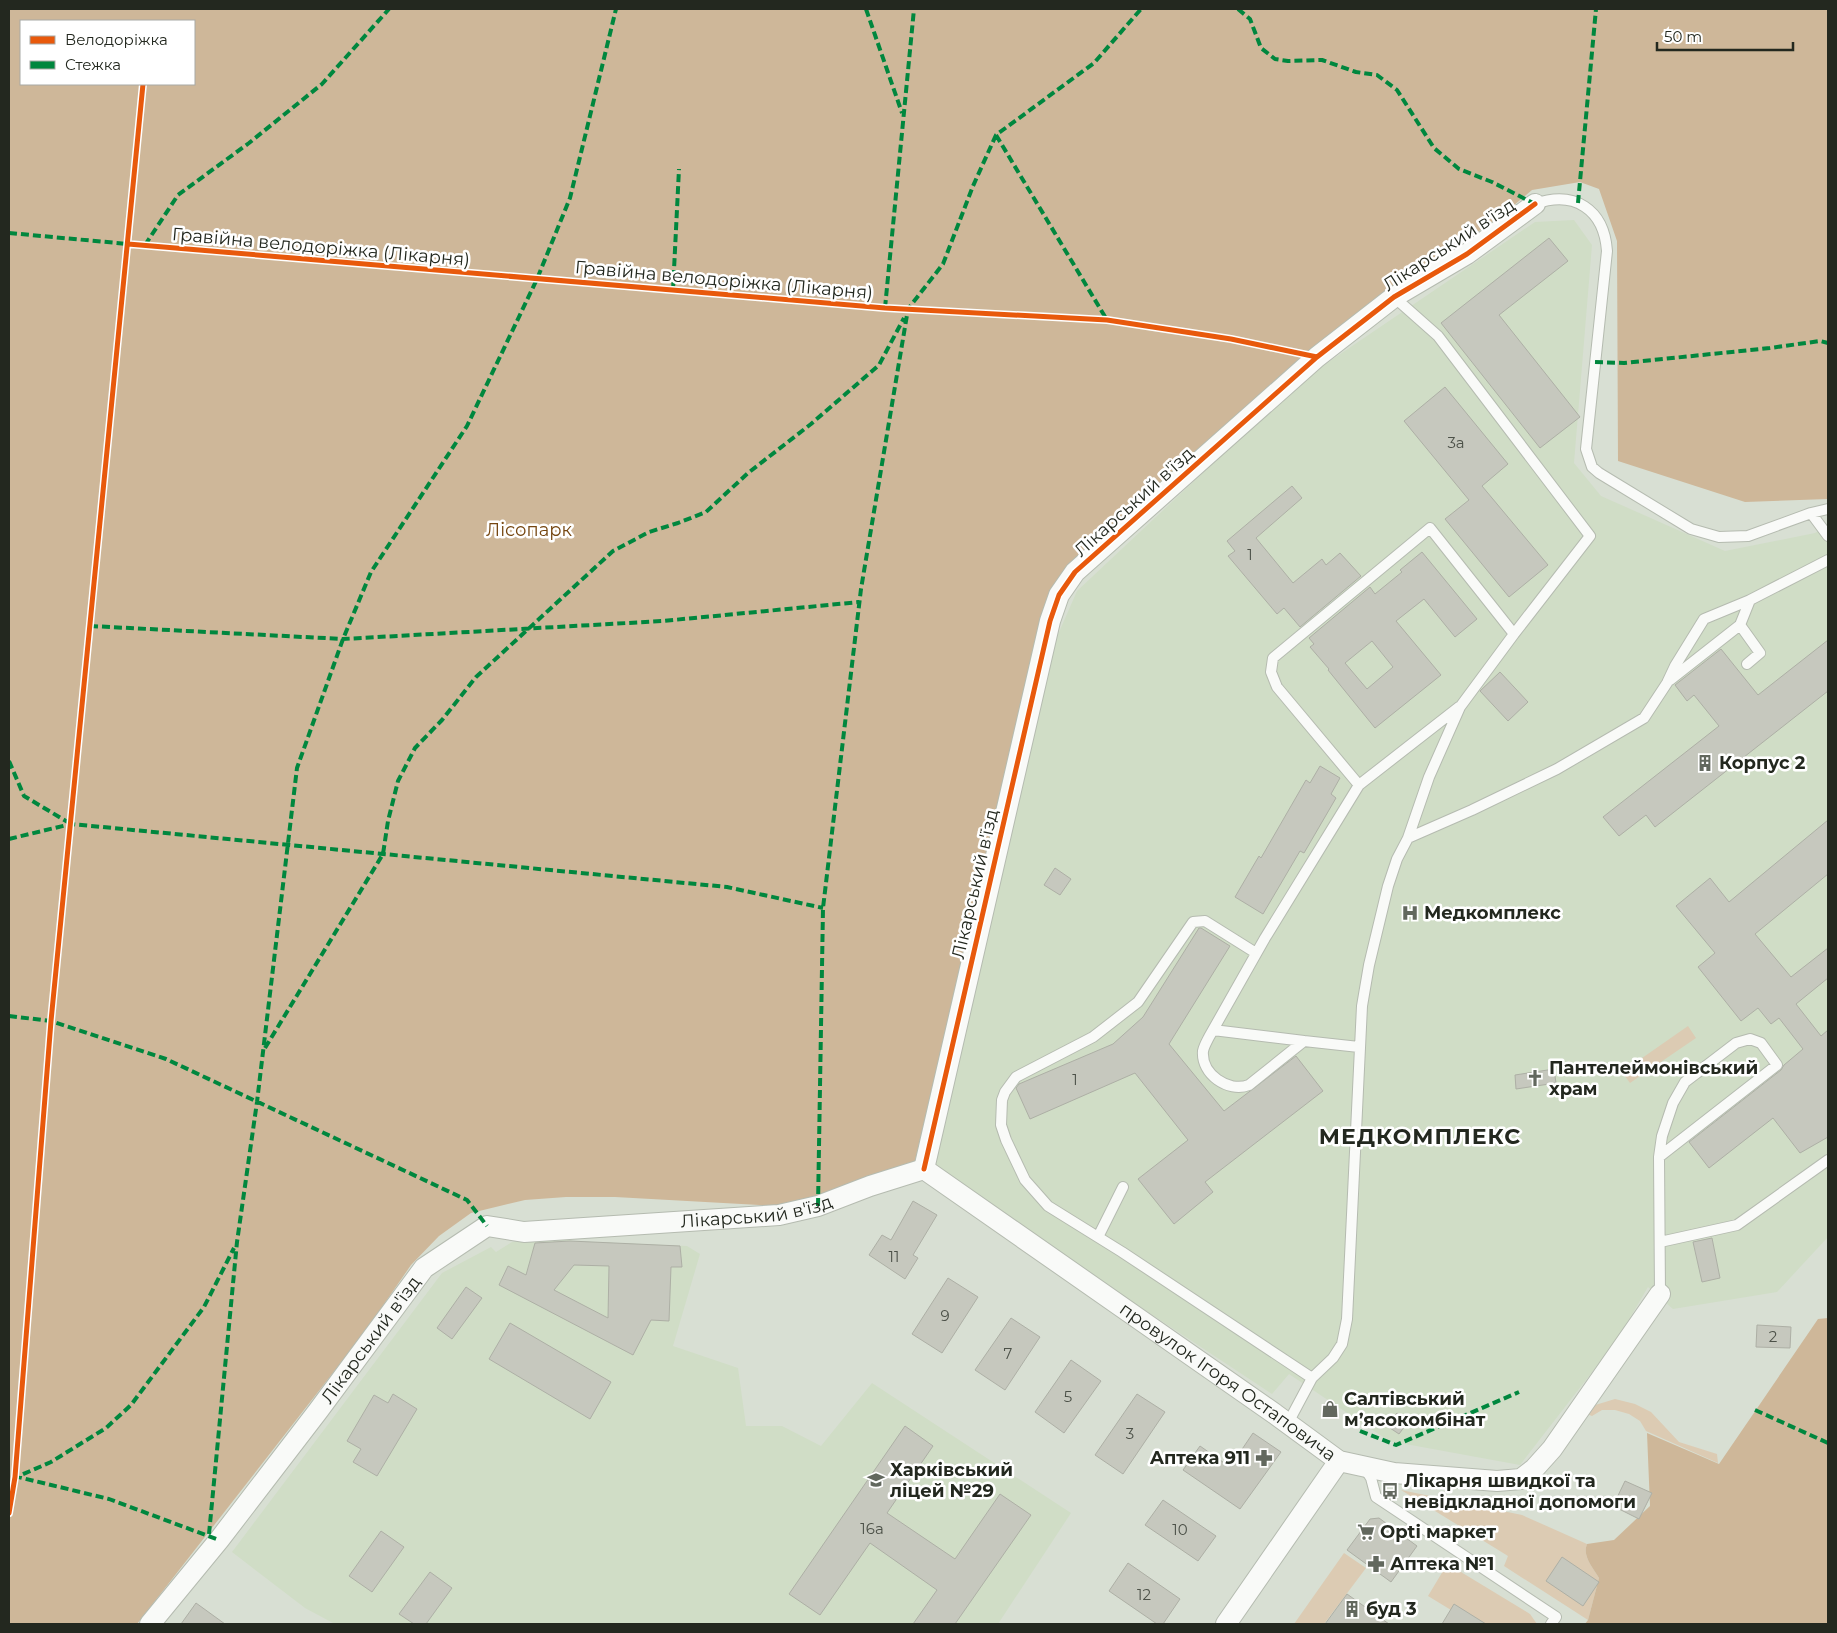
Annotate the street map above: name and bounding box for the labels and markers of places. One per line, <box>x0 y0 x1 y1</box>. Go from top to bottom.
place label: Корпус 2 <box>1719 752 1806 774</box>
building icon: Корпус 2 <box>1695 753 1715 773</box>
place label: Медкомплекс <box>1424 902 1561 924</box>
hospital icon: Медкомплекс <box>1400 903 1420 923</box>
place label: Пантелеймонівський храм <box>1549 1057 1758 1100</box>
church icon: Пантелеймонівський храм <box>1525 1068 1545 1088</box>
place label: Салтівський мʼясокомбінат <box>1344 1388 1486 1431</box>
shop icon: Салтівський мʼясокомбінат <box>1320 1399 1340 1419</box>
place label: Аптека 911 <box>1150 1447 1250 1469</box>
pharmacy icon: Аптека 911 <box>1254 1448 1274 1468</box>
place label: Харківський ліцей №29 <box>890 1459 1013 1502</box>
school or university icon: Харківський ліцей №29 <box>866 1470 886 1490</box>
place label: Лікарня швидкої та невідкладної допомоги <box>1404 1470 1636 1513</box>
bus stop icon: Лікарня швидкої та невідкладної допомоги <box>1380 1481 1400 1501</box>
place label: Opti маркет <box>1380 1521 1497 1543</box>
supermarket icon: Opti маркет <box>1356 1522 1376 1542</box>
place label: Аптека №1 <box>1390 1553 1494 1575</box>
pharmacy icon: Аптека №1 <box>1366 1554 1386 1574</box>
place label: буд 3 <box>1366 1598 1417 1620</box>
building icon: буд 3 <box>1342 1599 1362 1619</box>

